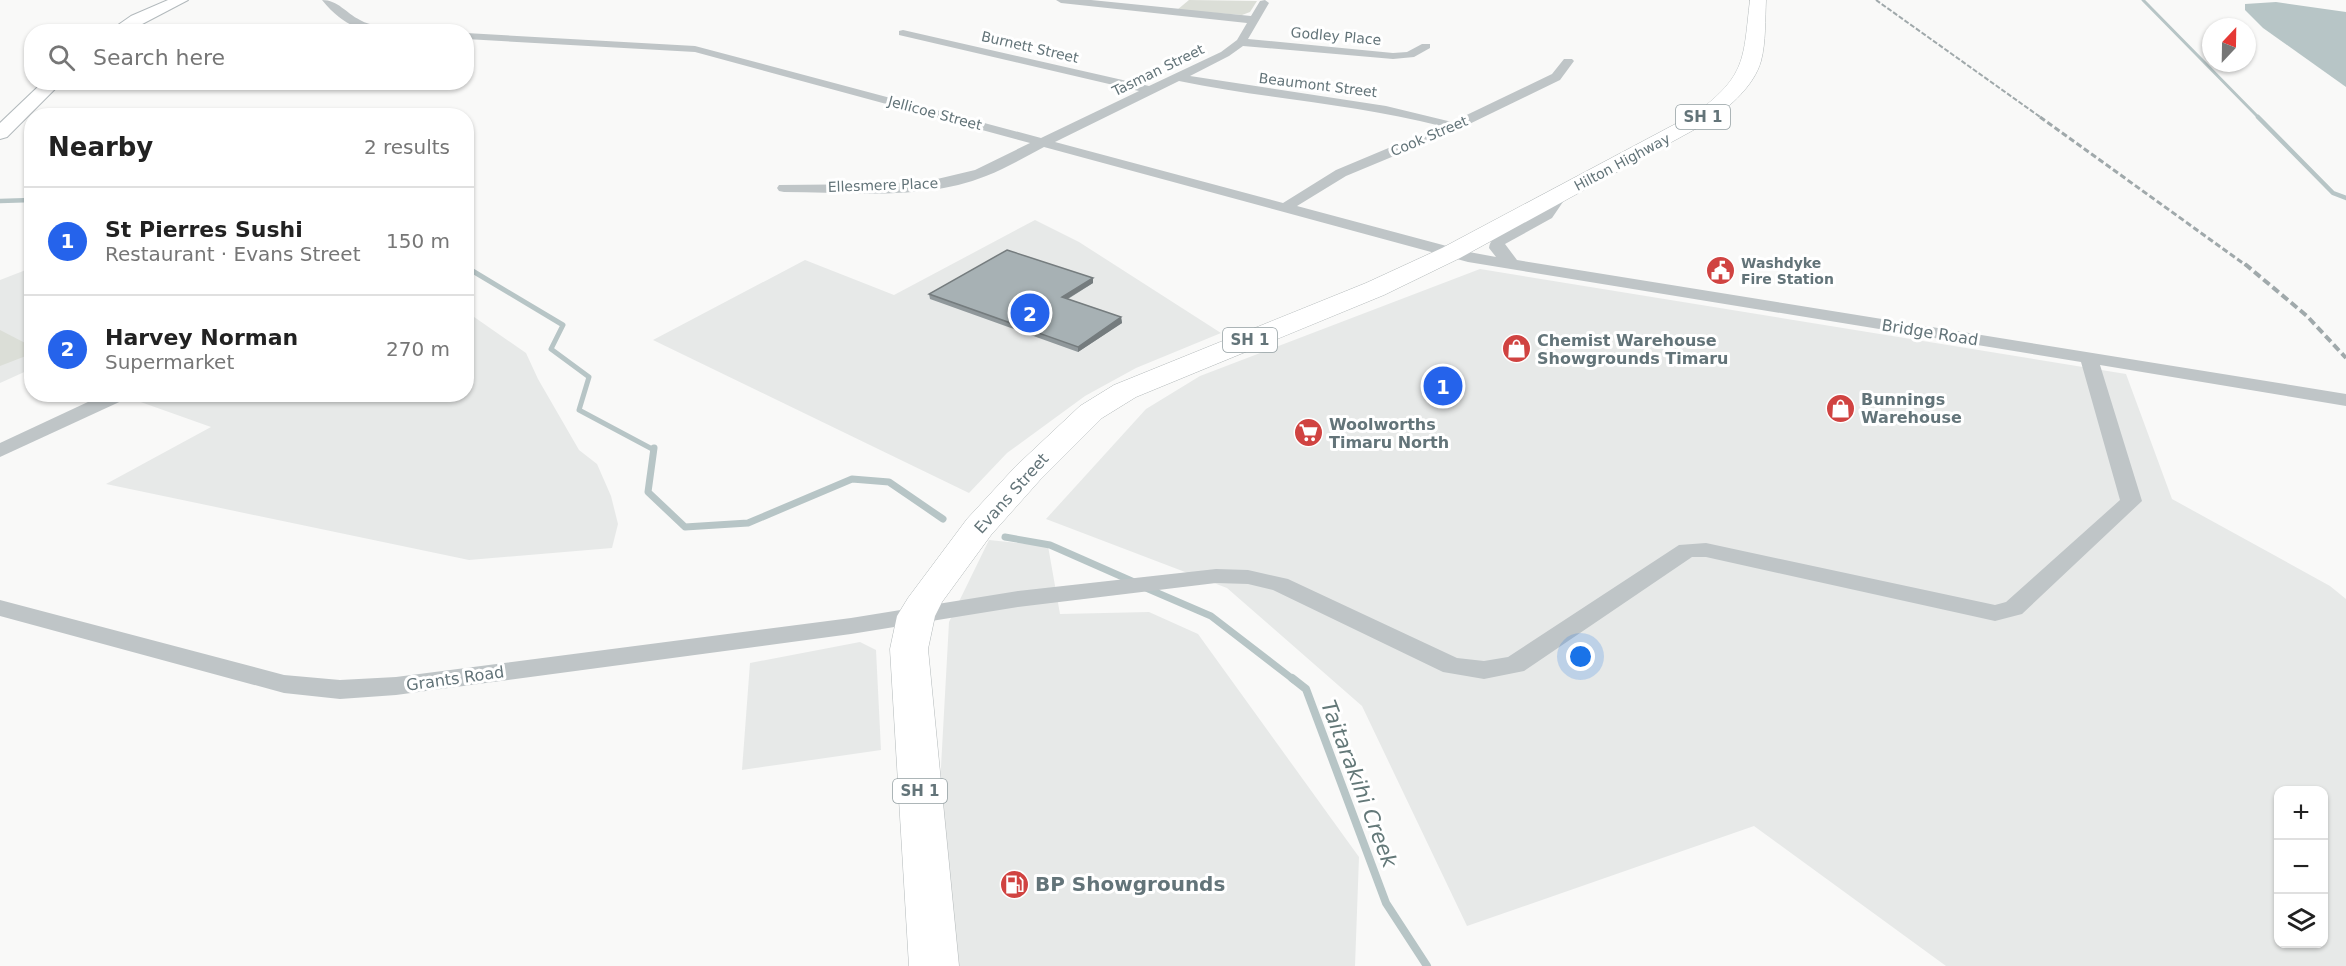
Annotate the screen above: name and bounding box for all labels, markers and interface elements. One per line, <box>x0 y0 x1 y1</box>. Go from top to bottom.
north arrow <box>2202 18 2256 72</box>
search box <box>24 24 474 90</box>
street label: Godley Place <box>1290 24 1382 48</box>
street label: Burnett Street <box>980 28 1081 66</box>
icon: search <box>45 41 78 74</box>
street label: Tasman Street <box>1109 41 1207 100</box>
text: Search here <box>93 45 225 70</box>
street label: Beaumont Street <box>1258 70 1379 100</box>
street label: Jellicoe Street <box>885 93 984 133</box>
road number: SH 1 <box>1676 105 1730 129</box>
street label: Cook Street <box>1388 112 1470 159</box>
street label: Hilton Highway <box>1571 130 1673 194</box>
text: Nearby <box>48 132 153 162</box>
text: 2 results <box>364 135 450 159</box>
street label: Ellesmere Place <box>827 175 939 195</box>
text: St Pierres Sushi <box>105 217 303 242</box>
text: 1 <box>61 229 74 253</box>
text: 150 m <box>386 229 450 253</box>
text: Restaurant · Evans Street <box>105 242 361 266</box>
public building icon: Washdyke Fire Station <box>1704 255 1736 287</box>
place label: Washdyke Fire Station <box>1741 255 1834 287</box>
pin: 2 <box>1010 290 1050 336</box>
street label: Bridge Road <box>1880 315 1980 349</box>
text: Harvey Norman <box>105 325 298 350</box>
road number: SH 1 <box>1223 328 1277 352</box>
place label: Chemist Warehouse Showgrounds Timaru <box>1537 331 1729 368</box>
shop icon: Chemist Warehouse Showgrounds Timaru <box>1500 333 1532 365</box>
text: 2 <box>61 337 74 361</box>
text: 270 m <box>386 337 450 361</box>
text: Supermarket <box>105 350 234 374</box>
pin: 1 <box>1424 364 1462 408</box>
place label: Bunnings Warehouse <box>1861 390 1962 427</box>
shop icon: Bunnings Warehouse <box>1824 392 1856 424</box>
place label: Woolworths Timaru North <box>1329 415 1449 452</box>
supermarket icon: Woolworths Timaru North <box>1292 417 1324 449</box>
street label: Evans Street <box>970 449 1052 537</box>
your location <box>1566 642 1595 671</box>
street label: Grants Road <box>405 662 505 695</box>
water label: Taitarakihi Creek <box>1316 697 1402 872</box>
road number: SH 1 <box>893 779 947 803</box>
map controls <box>2274 786 2328 948</box>
button: + <box>2274 786 2328 840</box>
button: − <box>2274 840 2328 894</box>
fuel station icon: BP Showgrounds <box>998 868 1030 900</box>
place label: BP Showgrounds <box>1035 872 1225 896</box>
button: layers <box>2274 894 2328 948</box>

